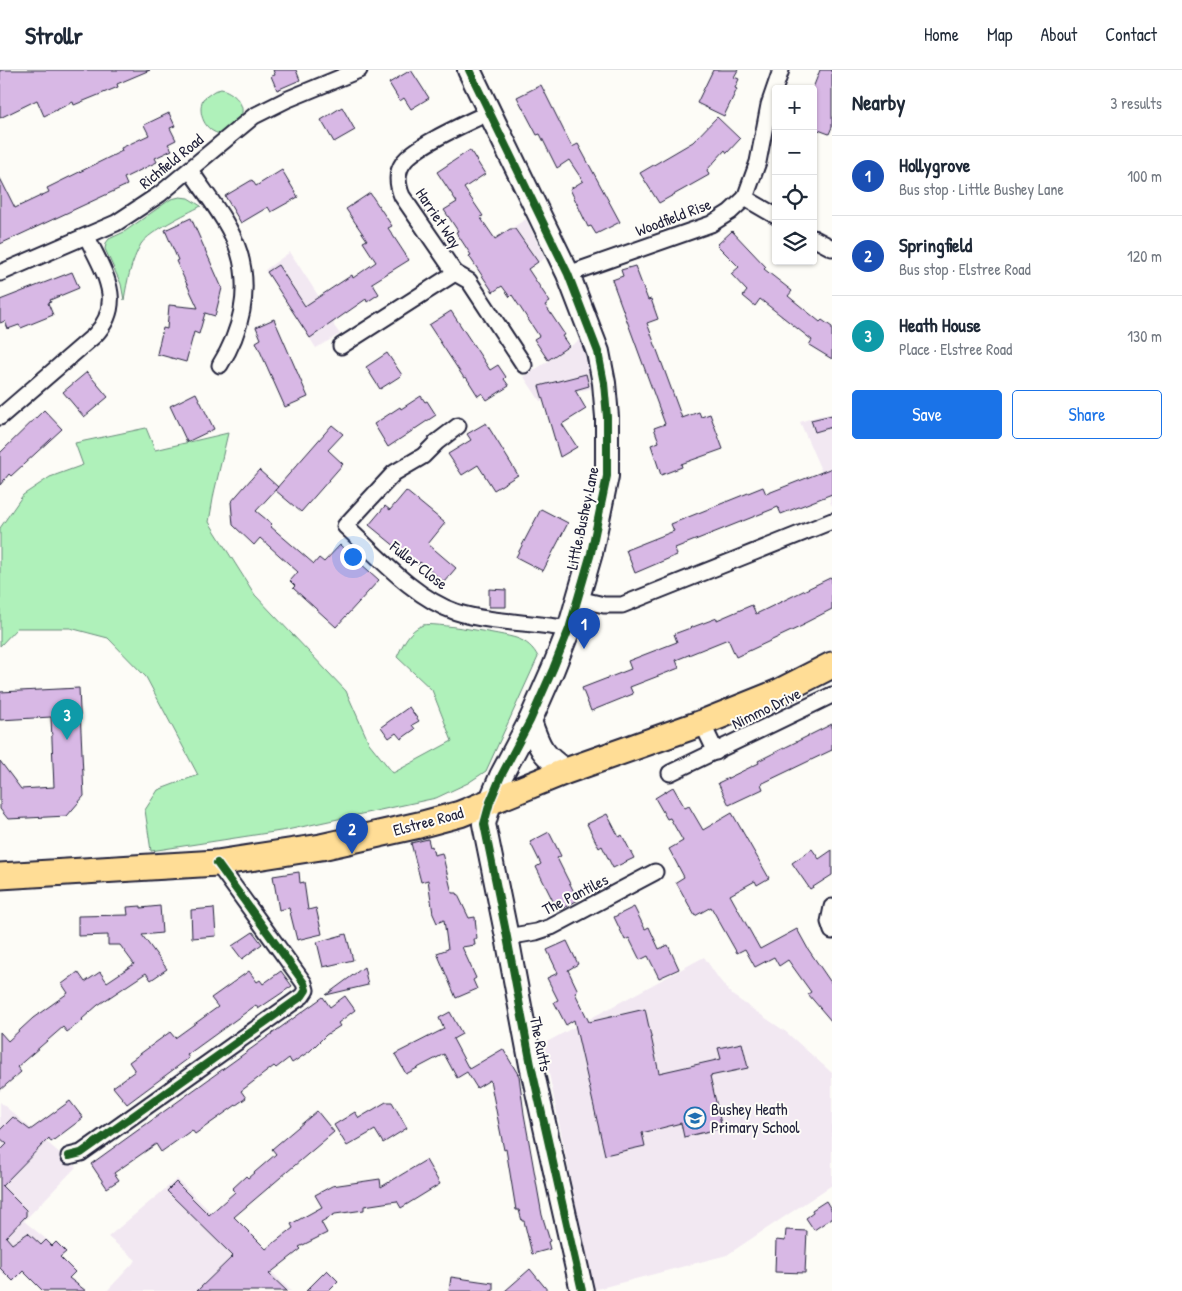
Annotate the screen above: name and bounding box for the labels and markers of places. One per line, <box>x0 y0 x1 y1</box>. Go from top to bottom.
pin: 1 <box>568 608 600 649</box>
pin: 3 <box>51 699 83 740</box>
pin: 2 <box>336 813 368 854</box>
place label: Bushey Heath Primary School <box>711 1098 800 1138</box>
school or university icon: Bushey Heath Primary School <box>683 1106 707 1130</box>

